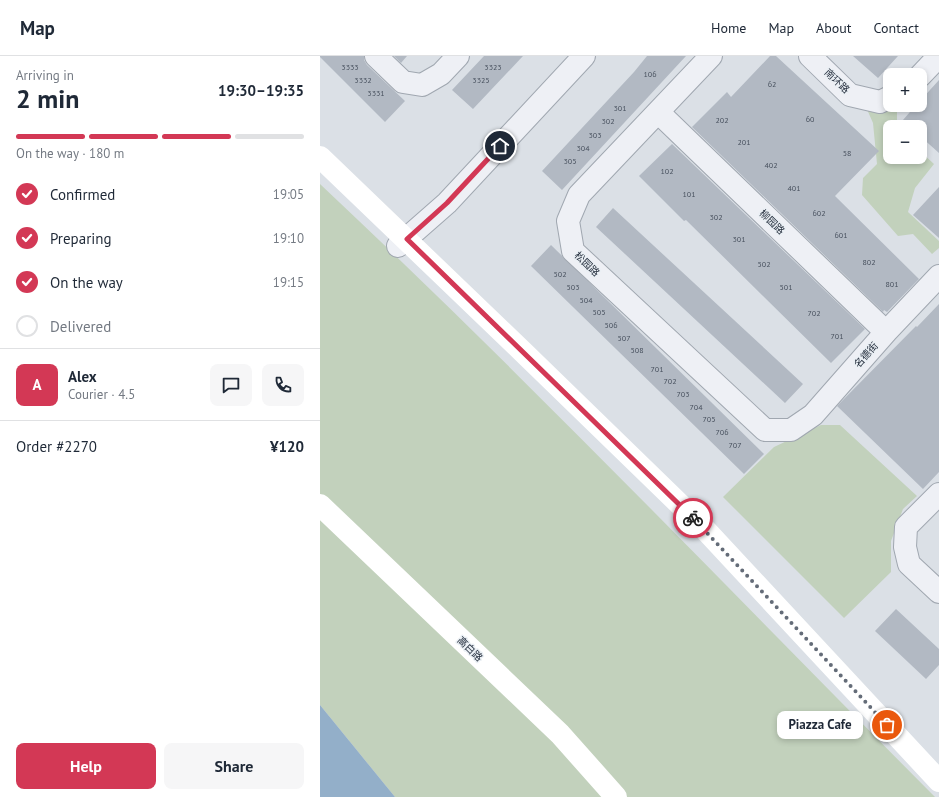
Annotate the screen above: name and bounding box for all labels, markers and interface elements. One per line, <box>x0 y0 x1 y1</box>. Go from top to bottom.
text: Map <box>20 16 55 40</box>
text: Home <box>711 19 746 37</box>
text: Map <box>768 19 794 37</box>
text: About <box>816 19 852 37</box>
text: Contact <box>874 19 919 37</box>
house number: 3333 <box>341 62 359 72</box>
house number: 3323 <box>484 62 502 72</box>
street label: 南环路 <box>822 66 852 96</box>
text: Arriving in <box>16 67 74 84</box>
map controls <box>883 68 927 164</box>
button: + <box>883 68 927 112</box>
house number: 106 <box>643 69 657 79</box>
house number: 3332 <box>354 75 372 85</box>
house number: 3325 <box>472 75 490 85</box>
house number: 62 <box>768 79 776 89</box>
text: 19:30–19:35 <box>218 81 304 100</box>
text: 2 min <box>16 82 79 115</box>
house number: 3331 <box>367 88 385 98</box>
house number: 301 <box>613 103 627 113</box>
house number: 60 <box>806 114 815 124</box>
house number: 202 <box>715 115 729 125</box>
house number: 302 <box>601 116 615 126</box>
button: − <box>883 120 927 164</box>
pin <box>483 129 517 163</box>
house number: 303 <box>588 130 602 140</box>
icon: home <box>489 135 511 157</box>
house number: 201 <box>737 137 751 147</box>
house number: 304 <box>576 143 590 153</box>
text: On the way · 180 m <box>16 145 124 162</box>
house number: 58 <box>843 148 851 158</box>
house number: 305 <box>563 156 577 166</box>
house number: 402 <box>764 160 778 170</box>
house number: 102 <box>660 166 674 176</box>
icon: check <box>16 183 38 205</box>
house number: 401 <box>787 183 801 193</box>
text: Confirmed <box>50 185 115 204</box>
text: 19:05 <box>273 186 304 203</box>
house number: 101 <box>682 189 696 199</box>
street label: 柳园路 <box>757 207 787 237</box>
house number: 602 <box>812 208 826 218</box>
house number: 302 <box>709 212 723 222</box>
icon: check <box>16 227 38 249</box>
text: Preparing <box>50 229 112 248</box>
text: 19:10 <box>273 230 304 247</box>
house number: 601 <box>834 230 848 240</box>
house number: 301 <box>732 234 746 244</box>
street label: 松园路 <box>572 249 602 279</box>
house number: 802 <box>862 257 876 267</box>
house number: 502 <box>757 259 771 269</box>
house number: 502 <box>553 269 567 279</box>
icon: check <box>16 271 38 293</box>
text: On the way <box>50 273 123 292</box>
text: 19:15 <box>273 274 304 291</box>
house number: 801 <box>885 279 899 289</box>
house number: 503 <box>566 282 580 292</box>
house number: 501 <box>779 282 793 292</box>
house number: 504 <box>579 295 593 305</box>
house number: 505 <box>592 307 606 317</box>
house number: 702 <box>807 308 821 318</box>
text: Delivered <box>50 317 111 336</box>
house number: 506 <box>604 320 618 330</box>
house number: 701 <box>830 331 844 341</box>
house number: 507 <box>617 333 631 343</box>
street label: 名德街 <box>851 339 881 371</box>
house number: 508 <box>630 345 644 355</box>
button: chat <box>210 364 252 406</box>
button: phone <box>262 364 304 406</box>
house number: 701 <box>650 364 664 374</box>
text: Alex <box>68 367 97 386</box>
text: A <box>32 375 42 394</box>
house number: 702 <box>663 376 677 386</box>
text: Courier · 4.5 <box>68 386 135 403</box>
house number: 703 <box>676 389 690 399</box>
house number: 704 <box>689 402 703 412</box>
house number: 705 <box>702 414 716 424</box>
house number: 706 <box>715 427 729 437</box>
text: Order #2270 <box>16 437 97 456</box>
text: ¥120 <box>270 437 304 456</box>
house number: 707 <box>728 440 742 450</box>
courier <box>673 498 713 538</box>
icon: bike <box>682 507 704 529</box>
street label: 高白路 <box>455 634 485 664</box>
pin <box>870 708 904 742</box>
callout: Piazza Cafe <box>777 711 863 739</box>
icon: bag <box>876 714 898 736</box>
text: Piazza Cafe <box>788 716 852 733</box>
button: Help <box>16 743 156 789</box>
button: Share <box>164 743 304 789</box>

